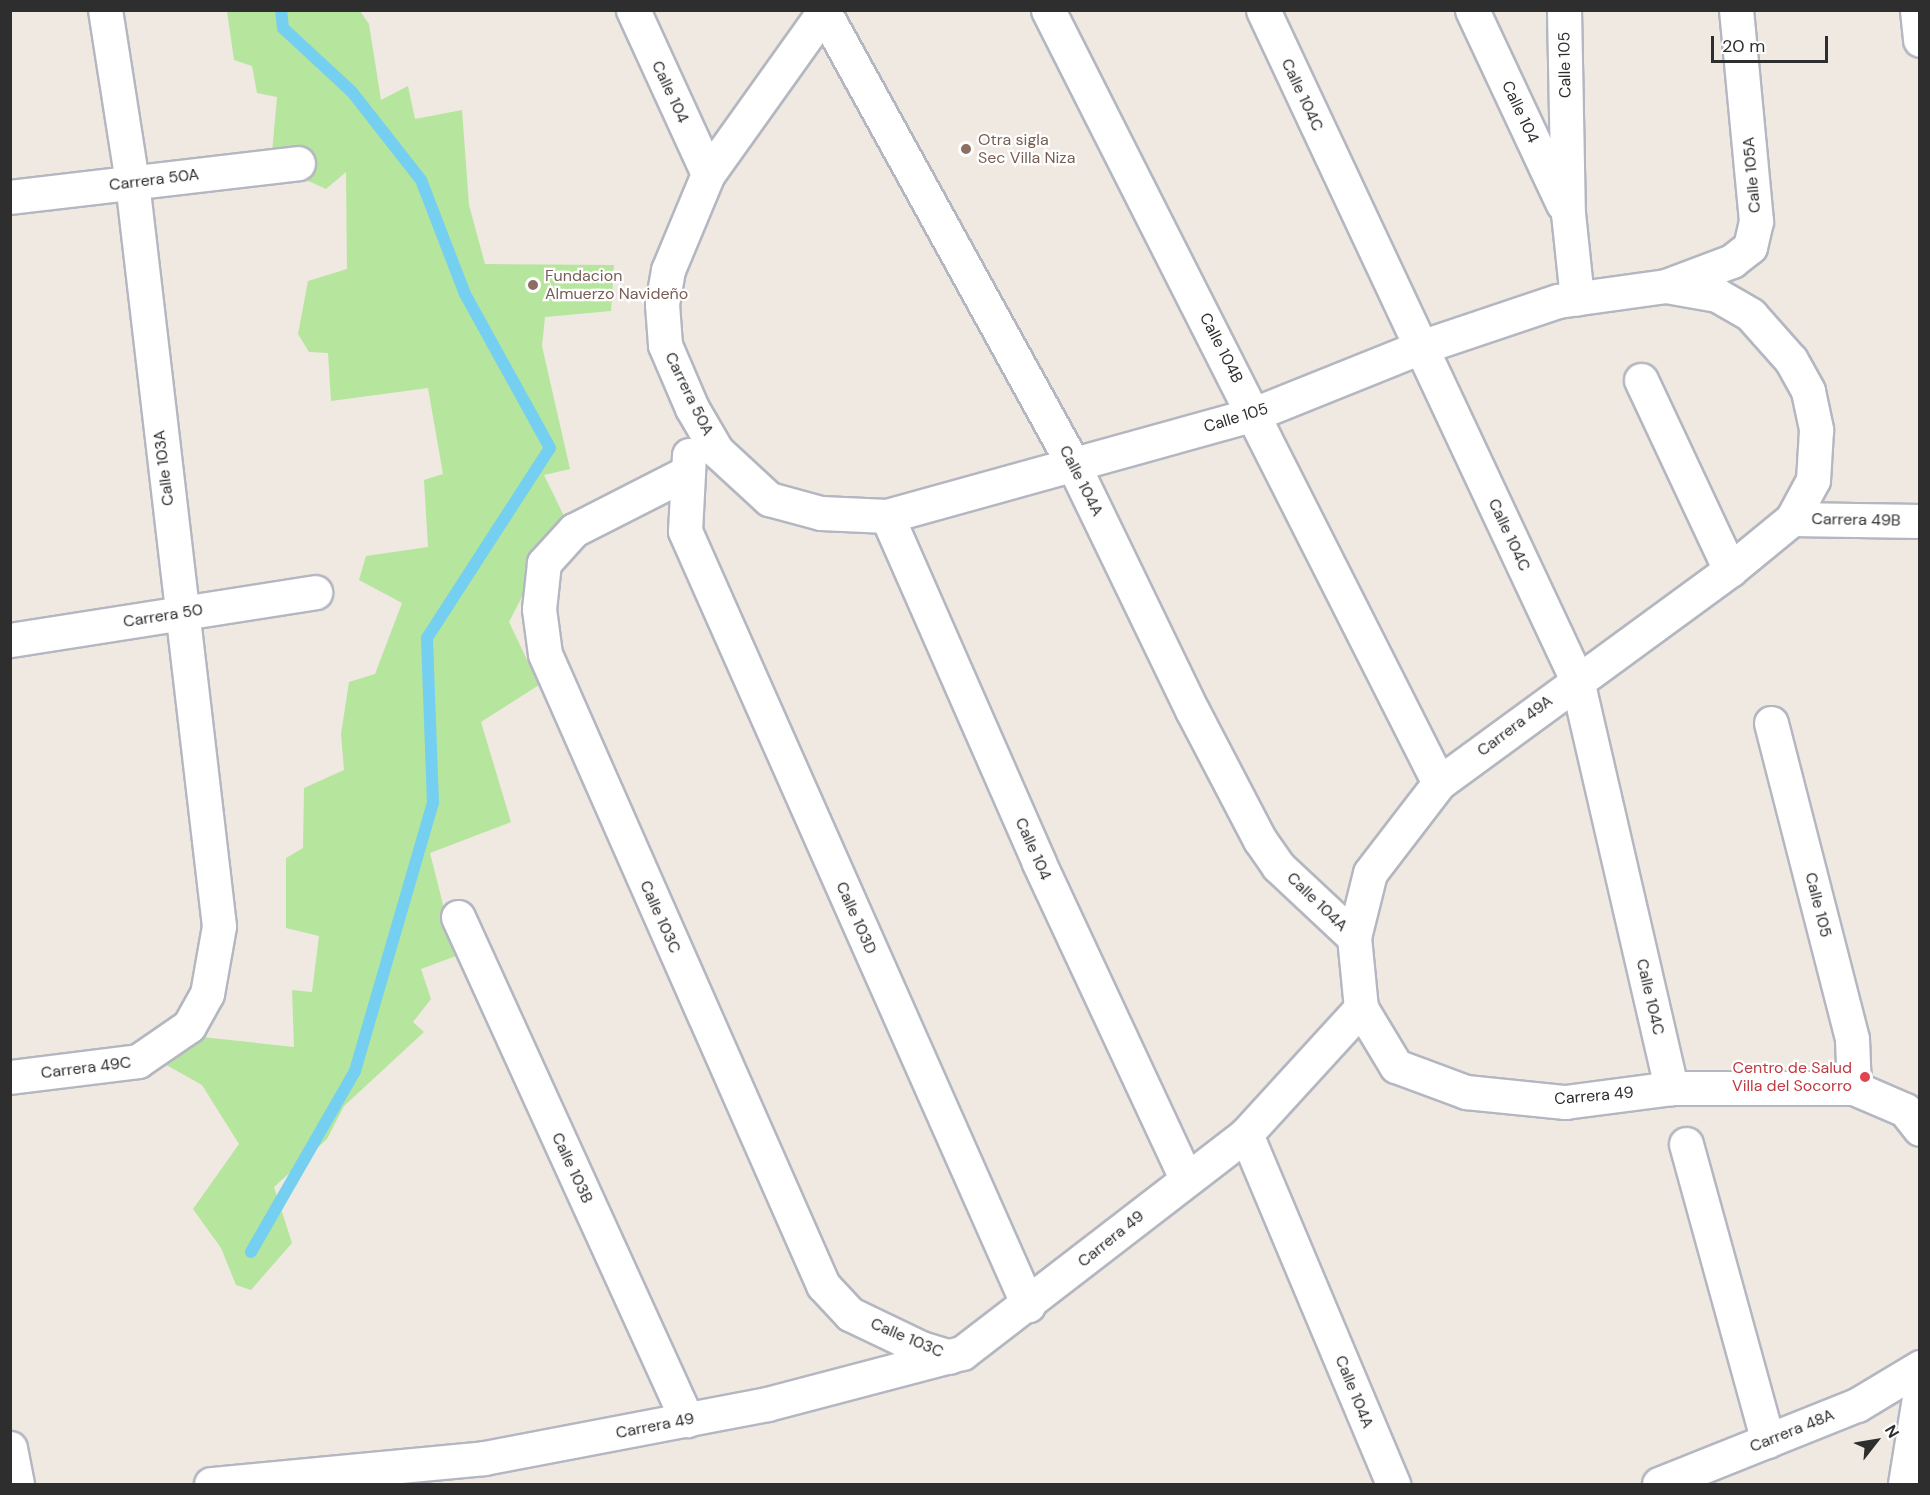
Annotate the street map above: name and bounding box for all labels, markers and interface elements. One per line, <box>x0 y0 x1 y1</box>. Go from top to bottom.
scale bar <box>1714 24 1831 62</box>
street label: Calle 105 <box>1555 32 1575 98</box>
text: 20 m <box>1722 34 1765 58</box>
street label: Calle 104C <box>1277 56 1327 134</box>
street label: Calle 104 <box>647 58 693 126</box>
street label: Calle 104 <box>1497 78 1543 146</box>
place label: Otra sigla Sec Villa Niza <box>978 130 1075 168</box>
street label: Calle 105A <box>1739 136 1765 214</box>
marker: Otra sigla Sec Villa Niza <box>959 142 973 156</box>
street label: Carrera 50A <box>108 165 200 195</box>
place label: Fundacion Almuerzo Navideño <box>545 266 688 304</box>
marker: Fundacion Almuerzo Navideño <box>526 278 540 292</box>
street label: Calle 104B <box>1195 310 1247 386</box>
street label: Carrera 50A <box>661 349 717 439</box>
street label: Calle 105 <box>1201 399 1271 437</box>
street label: Calle 103A <box>150 429 178 507</box>
street label: Calle 104A <box>1055 442 1107 520</box>
street label: Calle 104C <box>1484 496 1534 574</box>
street label: Carrera 49B <box>1811 510 1901 530</box>
street label: Carrera 50 <box>122 600 204 632</box>
street label: Carrera 49A <box>1474 691 1556 761</box>
street label: Calle 104 <box>1011 815 1055 883</box>
street label: Calle 104A <box>1283 868 1351 936</box>
street label: Calle 105 <box>1801 870 1835 940</box>
street label: Calle 103C <box>635 878 685 956</box>
street label: Calle 103D <box>832 879 880 957</box>
street label: Calle 104C <box>1632 957 1668 1037</box>
street label: Carrera 49C <box>40 1053 132 1083</box>
place label: Centro de Salud Villa del Socorro <box>1732 1058 1852 1096</box>
marker: Centro de Salud Villa del Socorro <box>1856 1068 1874 1086</box>
street label: Carrera 49 <box>1554 1083 1634 1109</box>
street label: Calle 103B <box>547 1130 597 1206</box>
street label: Carrera 49 <box>1074 1207 1148 1271</box>
street label: Calle 103C <box>868 1314 946 1362</box>
street label: Calle 104A <box>1331 1353 1377 1431</box>
street label: Carrera 48A <box>1747 1405 1837 1457</box>
street label: Carrera 49 <box>614 1409 696 1443</box>
north arrow <box>1846 1411 1906 1471</box>
text: N <box>1880 1421 1904 1442</box>

